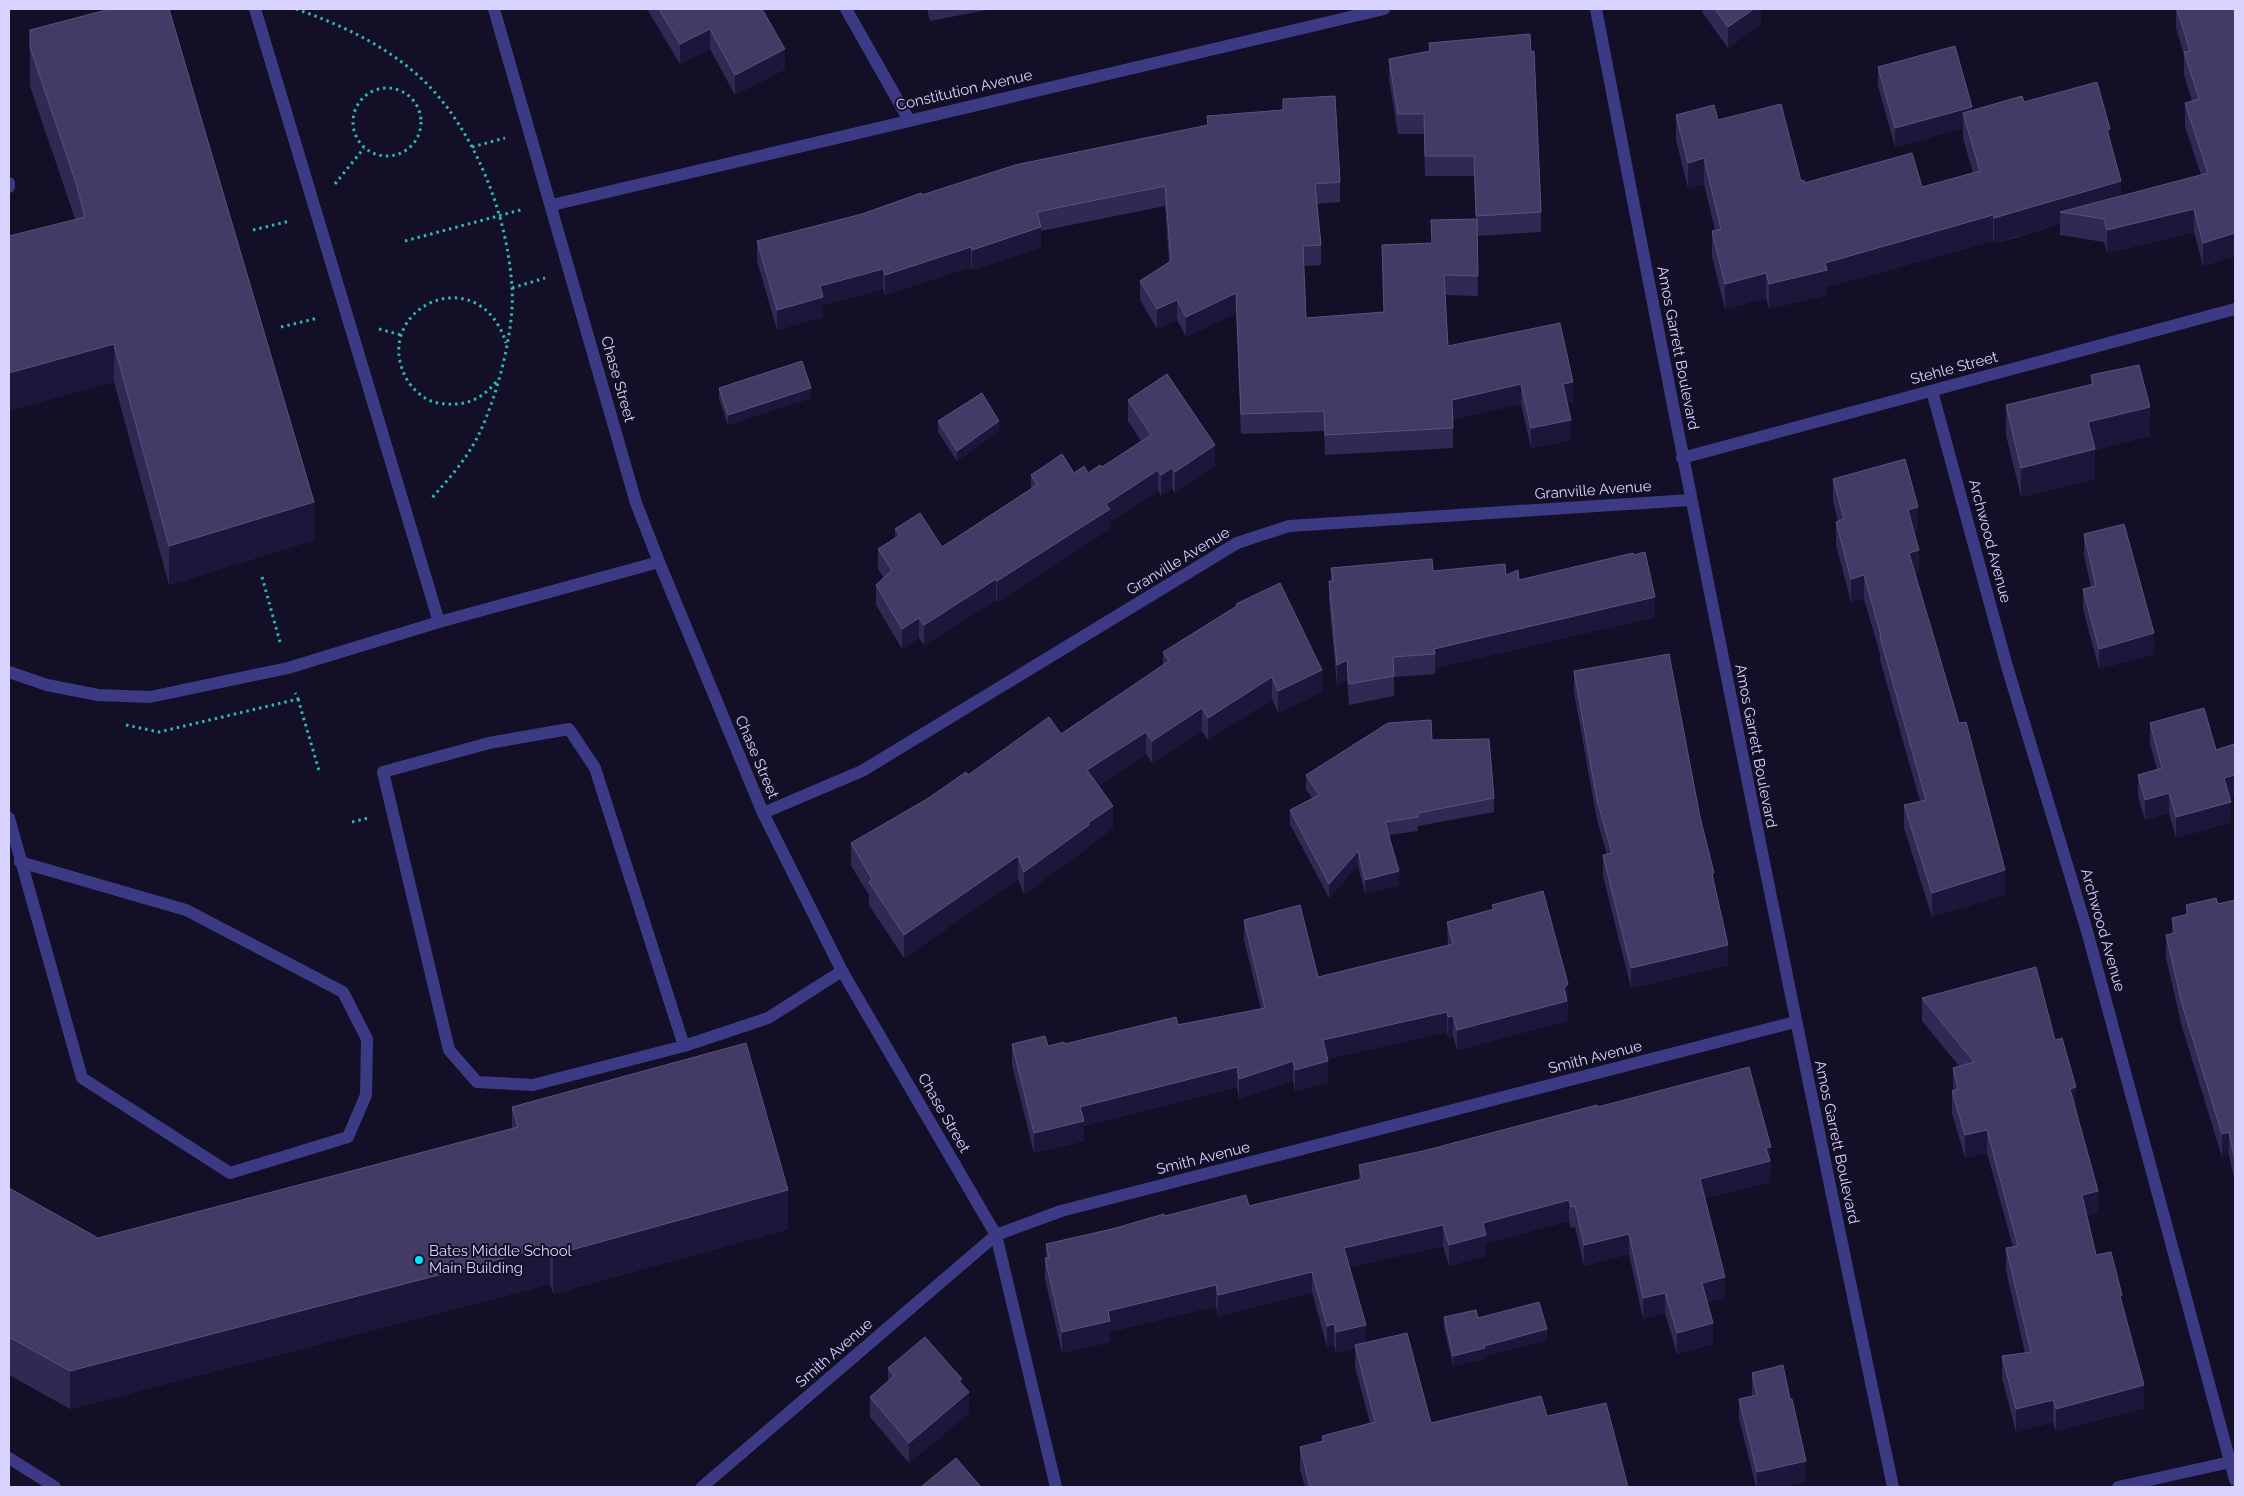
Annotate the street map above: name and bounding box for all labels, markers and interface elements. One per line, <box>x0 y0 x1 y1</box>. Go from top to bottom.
street label: Constitution Avenue <box>894 66 1034 114</box>
street label: Amos Garrett Boulevard <box>1653 265 1703 431</box>
street label: Chase Street <box>597 334 639 424</box>
street label: Stehle Street <box>1908 348 2000 388</box>
street label: Granville Avenue <box>1534 477 1652 503</box>
street label: Archwood Avenue <box>1965 477 2015 605</box>
street label: Granville Avenue <box>1123 523 1233 599</box>
street label: Amos Garrett Boulevard <box>1731 663 1781 829</box>
street label: Chase Street <box>731 713 783 801</box>
street label: Archwood Avenue <box>2077 866 2129 994</box>
street label: Smith Avenue <box>1546 1037 1644 1077</box>
street label: Amos Garrett Boulevard <box>1811 1059 1863 1225</box>
street label: Chase Street <box>914 1070 974 1156</box>
street label: Smith Avenue <box>1154 1138 1252 1178</box>
place label: Bates Middle School Main Building <box>429 1242 573 1277</box>
marker: Bates Middle School Main Building <box>413 1254 425 1266</box>
street label: Smith Avenue <box>792 1315 876 1391</box>

